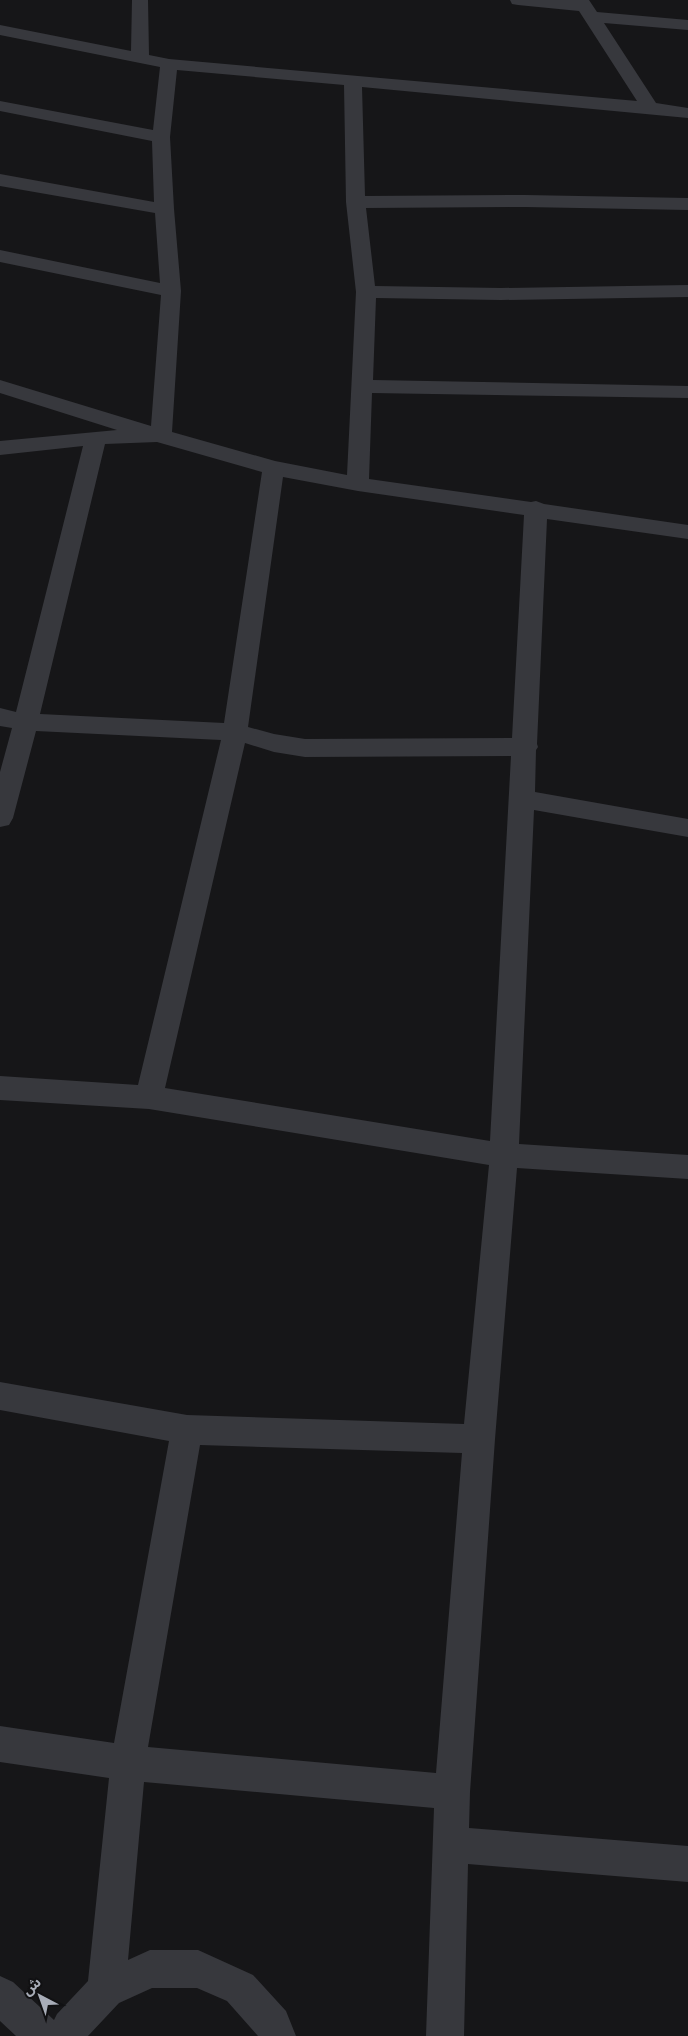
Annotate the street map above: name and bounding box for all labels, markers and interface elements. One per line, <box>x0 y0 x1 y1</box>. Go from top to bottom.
north arrow <box>15 1971 65 2021</box>
text: ش <box>19 1974 45 1999</box>

